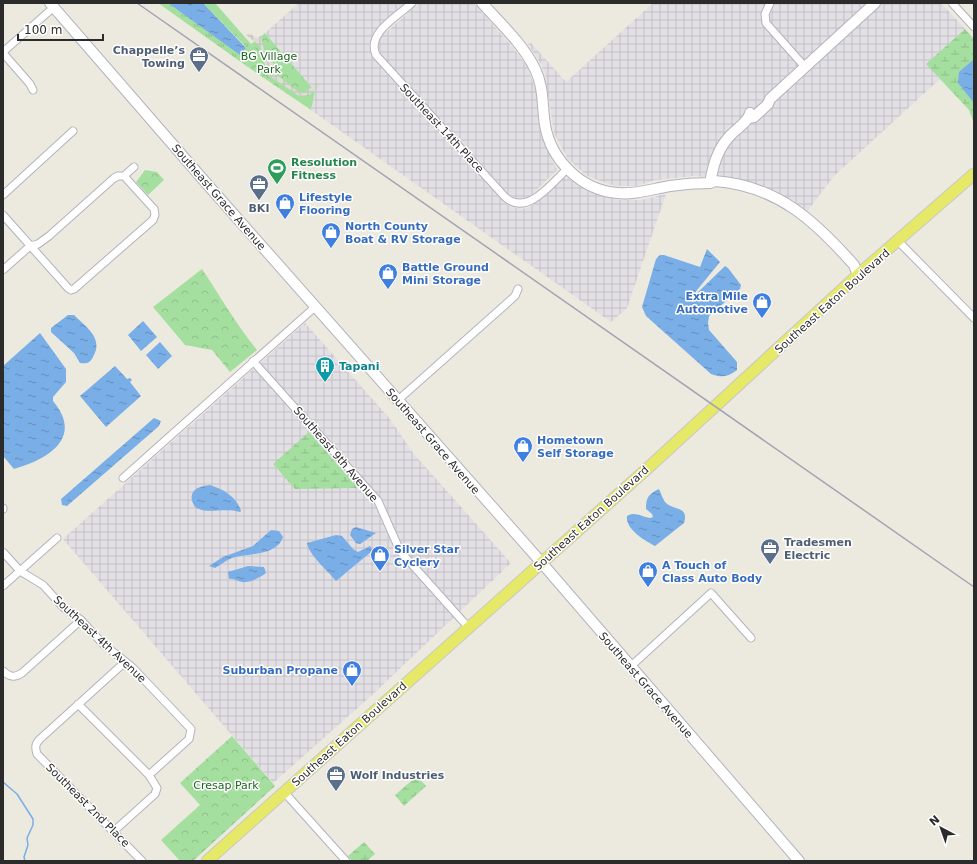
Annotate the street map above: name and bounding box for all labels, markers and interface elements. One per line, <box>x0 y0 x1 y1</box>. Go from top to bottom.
scale bar <box>18 16 103 42</box>
text: 100 m <box>24 23 62 37</box>
place label: Chappelle’s Towing <box>113 44 185 70</box>
office icon: Chappelle’s Towing <box>188 45 210 73</box>
park label: BG Village Park <box>241 50 297 76</box>
street label: Southeast 14th Place <box>397 81 486 176</box>
street label: Southeast Grace Avenue <box>169 142 268 253</box>
place label: Resolution Fitness <box>291 156 357 182</box>
sports icon: Resolution Fitness <box>266 157 288 185</box>
office icon: BKI <box>248 173 270 201</box>
place label: Lifestyle Flooring <box>299 191 352 217</box>
shop icon: Lifestyle Flooring <box>274 192 296 220</box>
place label: BKI <box>248 202 270 215</box>
place label: North County Boat & RV Storage <box>345 220 461 246</box>
shop icon: North County Boat & RV Storage <box>320 221 342 249</box>
street label: Southeast Eaton Boulevard <box>772 246 892 356</box>
place label: Battle Ground Mini Storage <box>402 261 489 287</box>
shop icon: Battle Ground Mini Storage <box>377 262 399 290</box>
place label: Extra Mile Automotive <box>676 290 748 316</box>
shop icon: Extra Mile Automotive <box>751 291 773 319</box>
building icon: Tapani <box>314 355 336 383</box>
place label: Tapani <box>339 360 379 373</box>
street label: Southeast Grace Avenue <box>383 386 482 497</box>
street label: Southeast 9th Avenue <box>291 404 381 505</box>
place label: Hometown Self Storage <box>537 434 614 460</box>
shop icon: Hometown Self Storage <box>512 435 534 463</box>
street label: Southeast Eaton Boulevard <box>531 463 651 573</box>
place label: Tradesmen Electric <box>784 536 852 562</box>
office icon: Tradesmen Electric <box>759 537 781 565</box>
place label: Silver Star Cyclery <box>394 543 460 569</box>
shop icon: Silver Star Cyclery <box>369 544 391 572</box>
place label: A Touch of Class Auto Body <box>662 559 762 585</box>
shop icon: A Touch of Class Auto Body <box>637 560 659 588</box>
street label: Southeast 4th Avenue <box>51 593 149 686</box>
street label: Southeast Grace Avenue <box>596 630 695 741</box>
shop icon: Suburban Propane <box>341 659 363 687</box>
place label: Suburban Propane <box>223 664 338 677</box>
street label: Southeast Eaton Boulevard <box>289 679 409 789</box>
street label: Southeast 2nd Place <box>43 761 132 850</box>
office icon: Wolf Industries <box>325 764 347 792</box>
place label: Wolf Industries <box>350 769 445 782</box>
park label: Cresap Park <box>193 779 259 792</box>
north arrow <box>921 808 961 848</box>
text: N <box>927 813 943 829</box>

